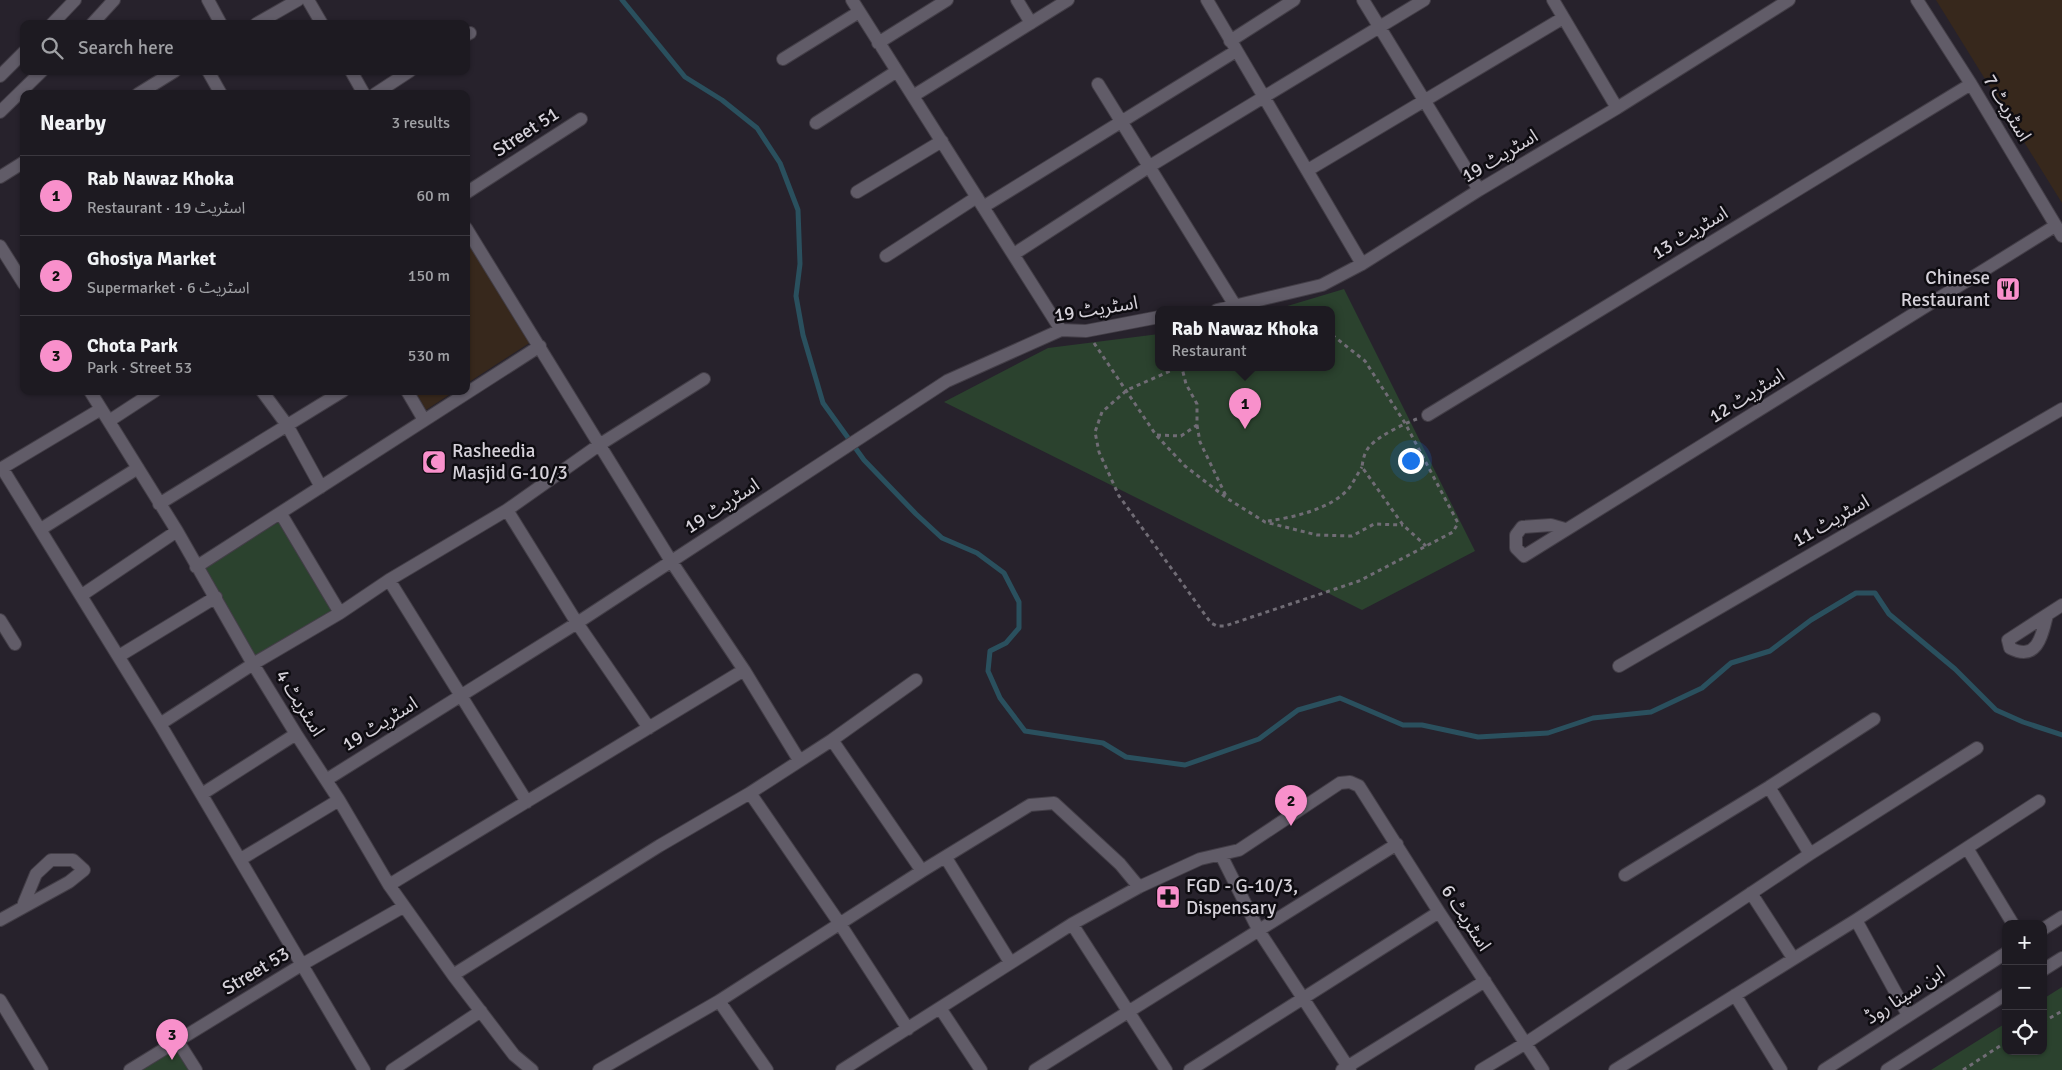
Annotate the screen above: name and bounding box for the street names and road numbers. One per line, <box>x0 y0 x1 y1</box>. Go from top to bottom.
street label: اسٹریٹ 7 <box>1978 70 2036 146</box>
street label: Street 51 <box>488 102 564 162</box>
street label: اسٹریٹ 19 <box>1458 124 1542 188</box>
street label: اسٹریٹ 13 <box>1648 201 1732 265</box>
street label: اسٹریٹ 19 <box>1052 291 1140 327</box>
street label: اسٹریٹ 12 <box>1705 363 1789 429</box>
street label: اسٹریٹ 19 <box>680 473 764 539</box>
street label: اسٹریٹ 11 <box>1788 489 1874 553</box>
street label: اسٹریٹ 4 <box>270 665 330 741</box>
street label: اسٹریٹ 19 <box>338 691 422 757</box>
street label: اسٹریٹ 6 <box>1436 880 1496 956</box>
street label: Street 53 <box>218 942 294 1000</box>
street label: ابن سینا روڈ <box>1861 960 1949 1030</box>

